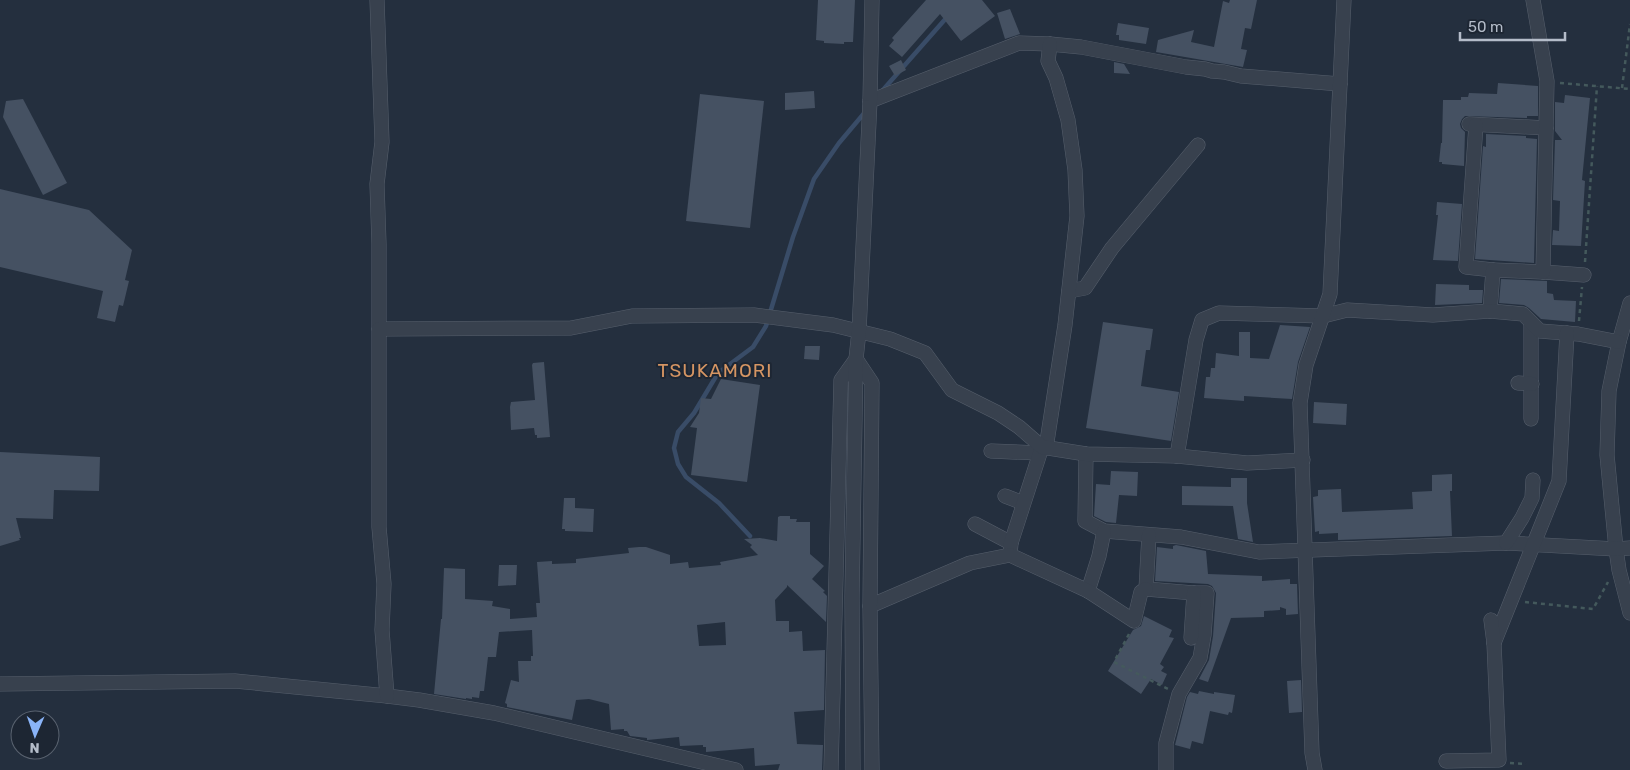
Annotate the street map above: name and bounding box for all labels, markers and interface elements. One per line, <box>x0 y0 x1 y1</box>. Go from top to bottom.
scale bar <box>1460 10 1565 42</box>
text: 50 m <box>1468 18 1503 36</box>
district label: TSUKAMORI <box>658 359 772 382</box>
north arrow <box>10 710 60 760</box>
text: N <box>29 739 40 756</box>

